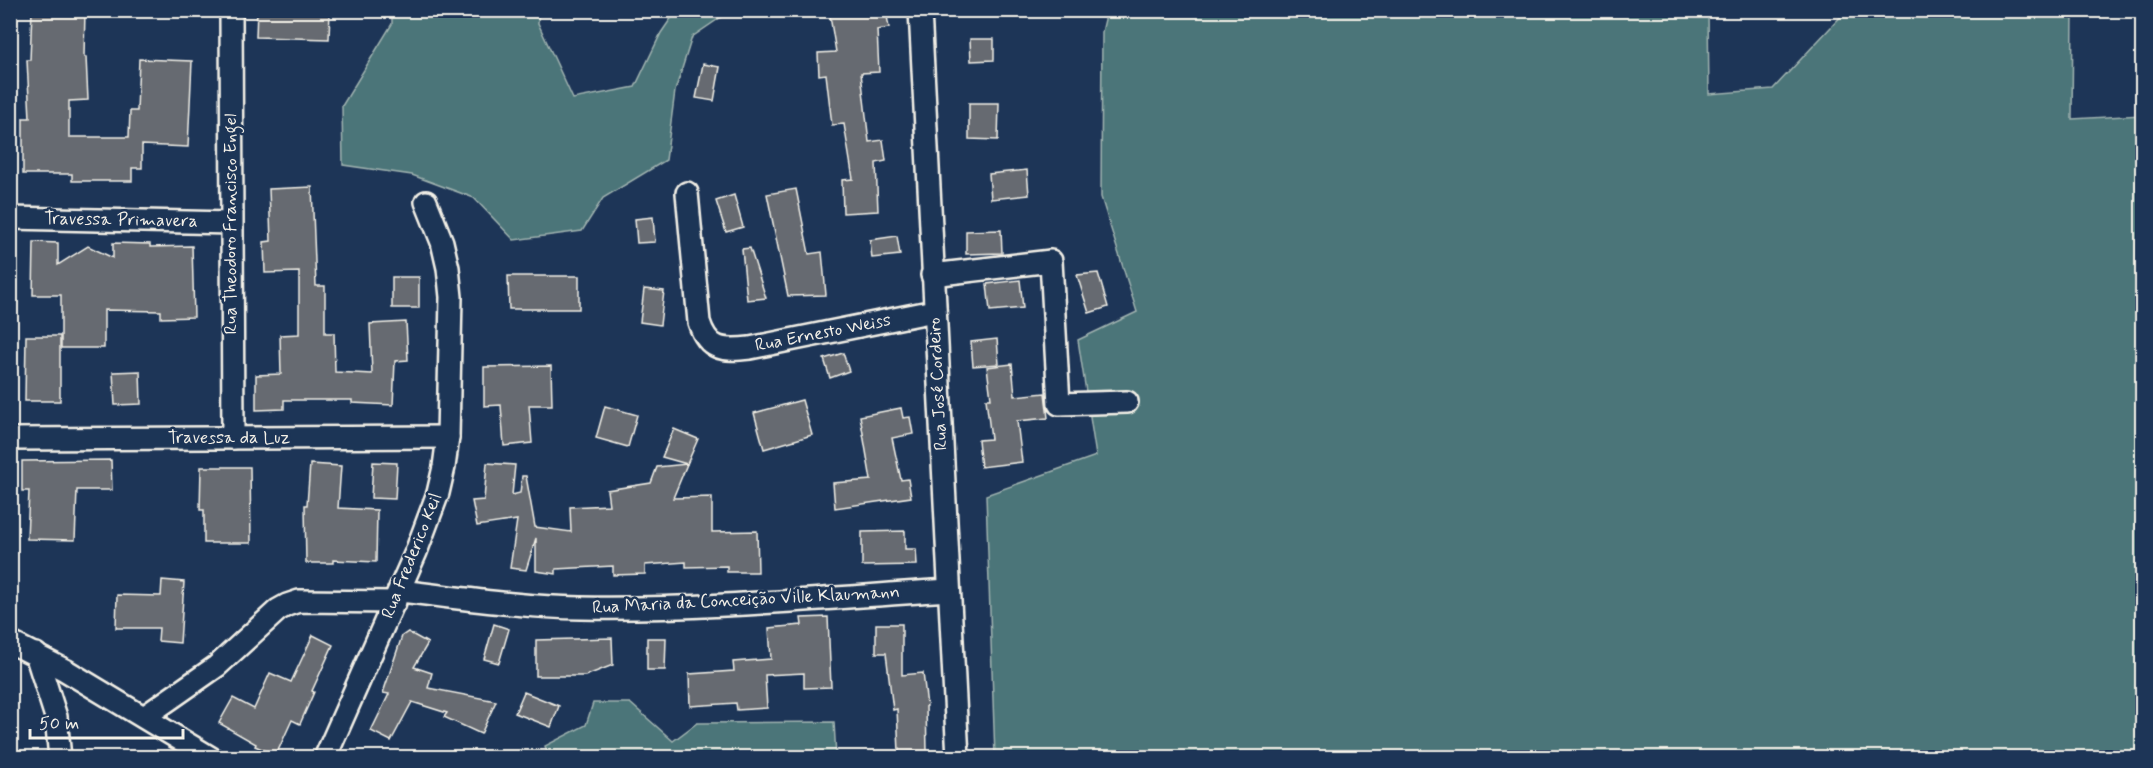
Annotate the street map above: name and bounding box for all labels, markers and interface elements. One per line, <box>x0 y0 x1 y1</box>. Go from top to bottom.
street label: Rua Theodoro Francisco Engel <box>219 114 245 334</box>
street label: Travessa Primavera <box>44 207 198 233</box>
street label: Rua Ernesto Weiss <box>753 308 893 358</box>
street label: Rua José Cordeiro <box>923 317 953 451</box>
street label: Travessa da Luz <box>168 426 291 450</box>
street label: Rua Frederico Keil <box>376 490 448 622</box>
street label: Rua Maria da Conceição Ville Klaumann <box>592 580 900 620</box>
scale bar <box>30 702 183 740</box>
text: 50 m <box>39 712 79 736</box>

